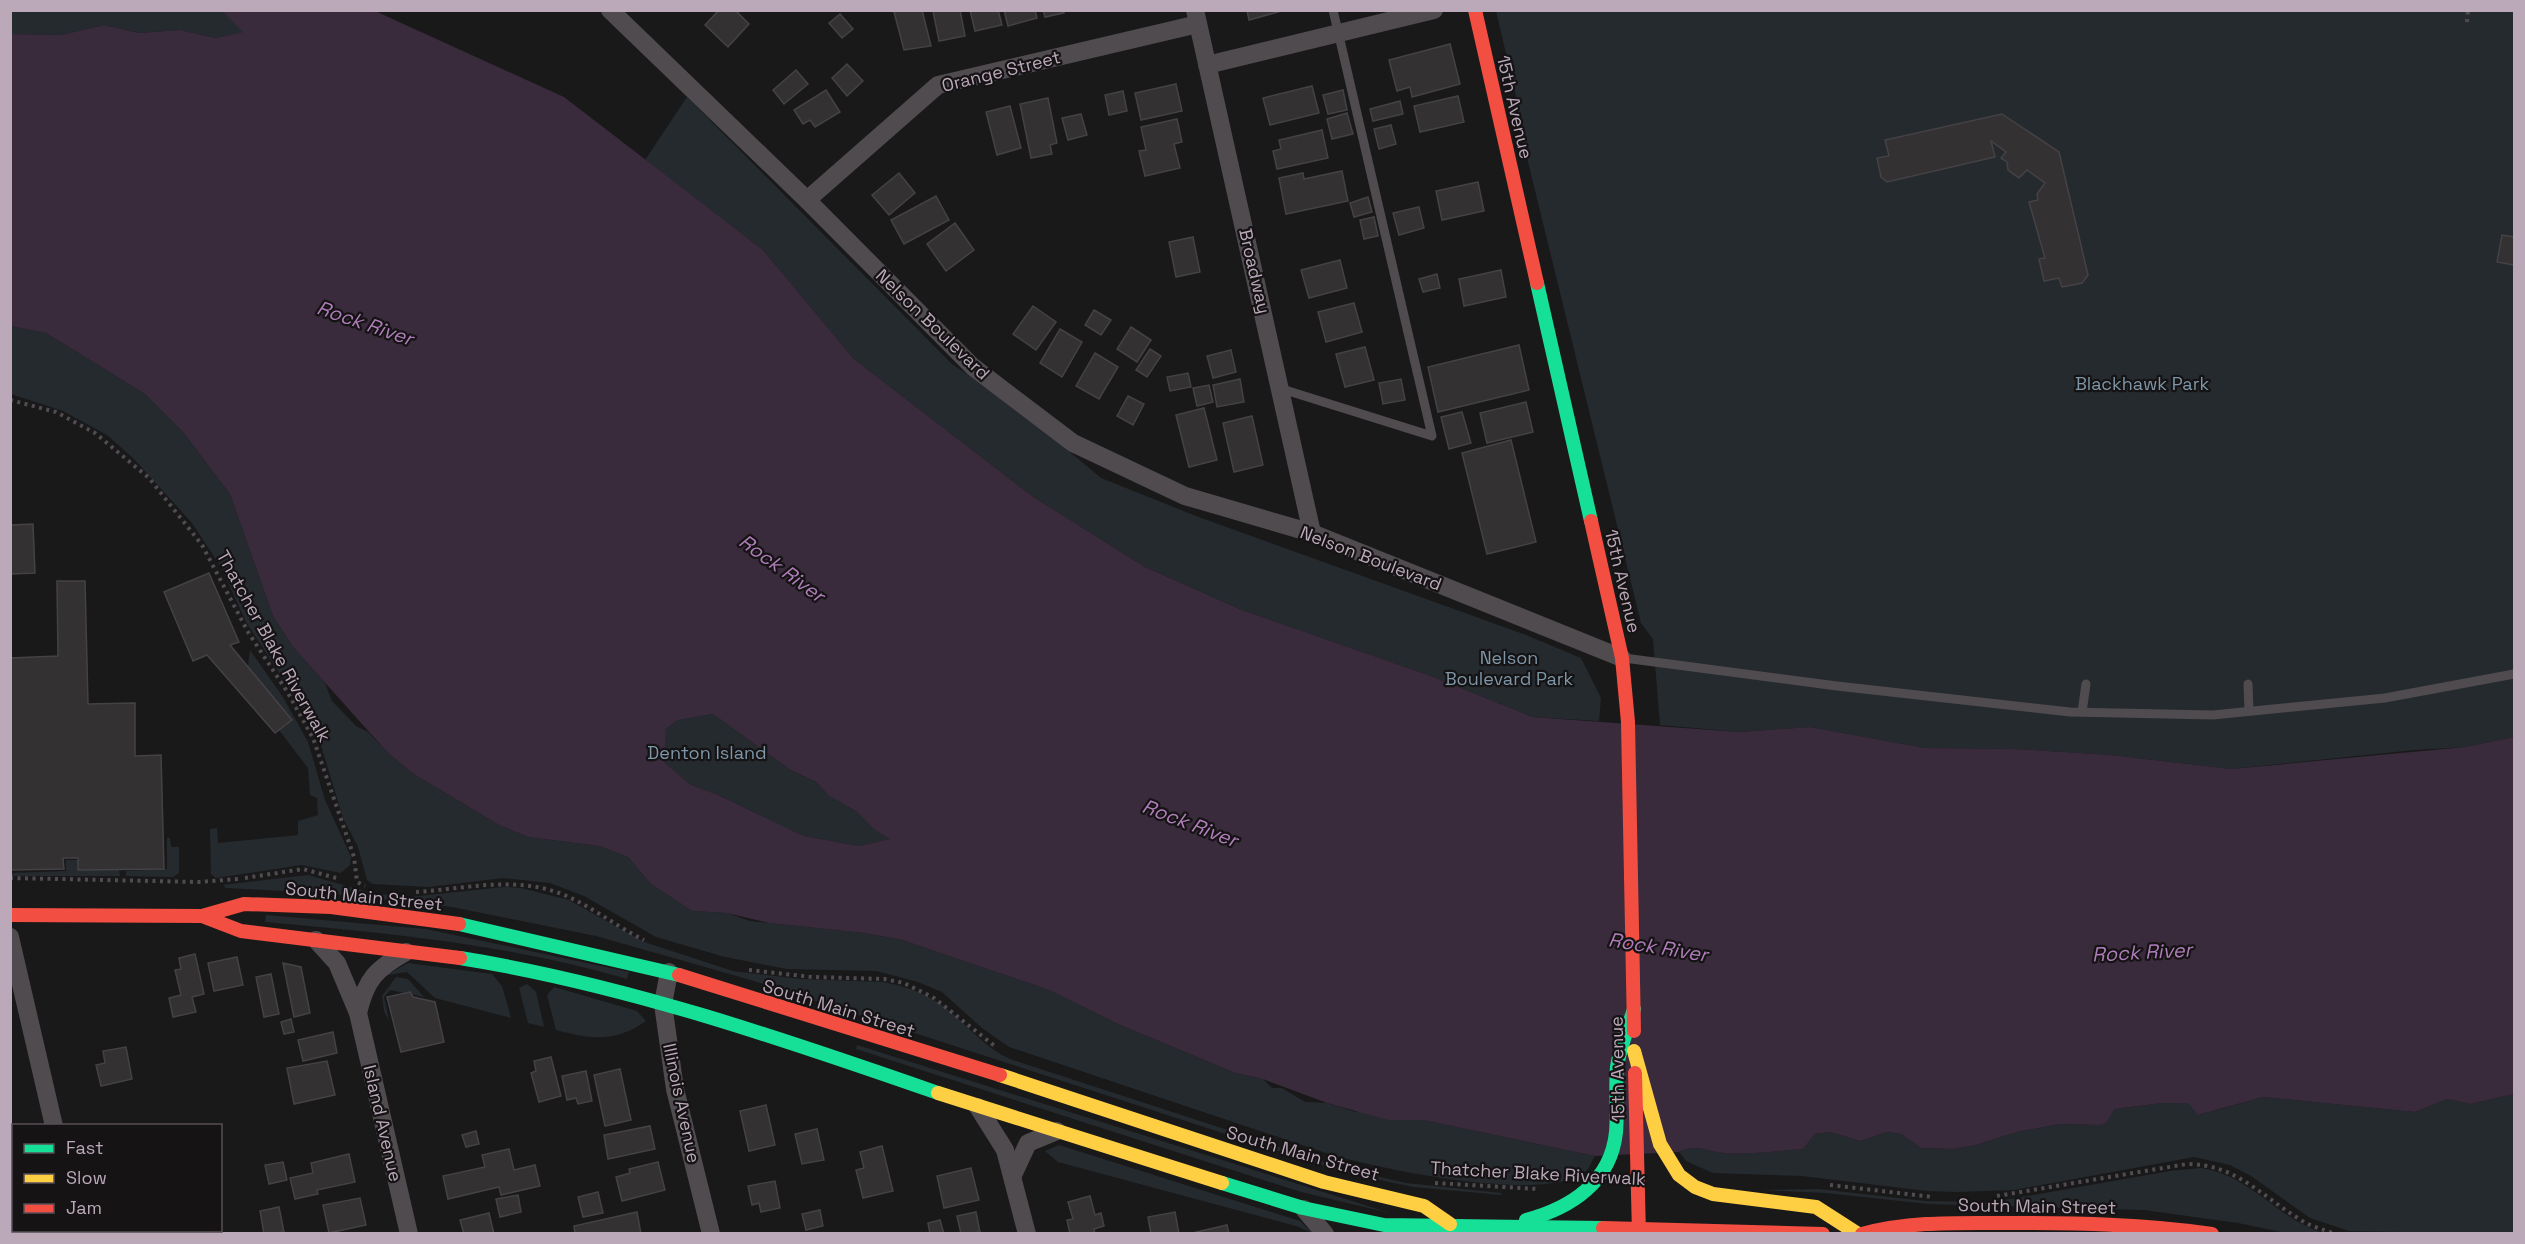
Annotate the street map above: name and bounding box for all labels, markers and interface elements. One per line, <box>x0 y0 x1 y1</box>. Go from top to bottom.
street label: Orange Street <box>939 45 1063 97</box>
street label: 15th Avenue <box>1492 53 1538 161</box>
street label: Broadway <box>1234 226 1276 316</box>
street label: Nelson Boulevard <box>871 264 995 384</box>
water label: Rock River <box>313 294 419 352</box>
park label: Blackhawk Park <box>2075 372 2209 395</box>
street label: Nelson Boulevard <box>1297 520 1445 596</box>
street label: 15th Avenue <box>1600 527 1646 635</box>
water label: Rock River <box>734 528 832 609</box>
street label: Thatcher Blake Riverwalk <box>212 546 336 746</box>
park label: Nelson Boulevard Park <box>1445 646 1574 690</box>
park label: Denton Island <box>647 741 767 764</box>
water label: Rock River <box>1139 793 1244 854</box>
street label: South Main Street <box>284 876 444 916</box>
water label: Rock River <box>1607 926 1712 968</box>
water label: Rock River <box>2091 936 2195 968</box>
street label: South Main Street <box>760 974 918 1042</box>
street label: 15th Avenue <box>1605 1016 1629 1122</box>
street label: Illinois Avenue <box>658 1041 706 1165</box>
street label: Island Avenue <box>358 1062 408 1184</box>
street label: South Main Street <box>1224 1120 1382 1186</box>
legend <box>12 1124 222 1232</box>
text: Fast <box>66 1136 103 1159</box>
street label: Thatcher Blake Riverwalk <box>1430 1156 1647 1190</box>
text: Slow <box>66 1166 107 1189</box>
street label: South Main Street <box>1958 1193 2116 1219</box>
text: Jam <box>66 1196 102 1219</box>

